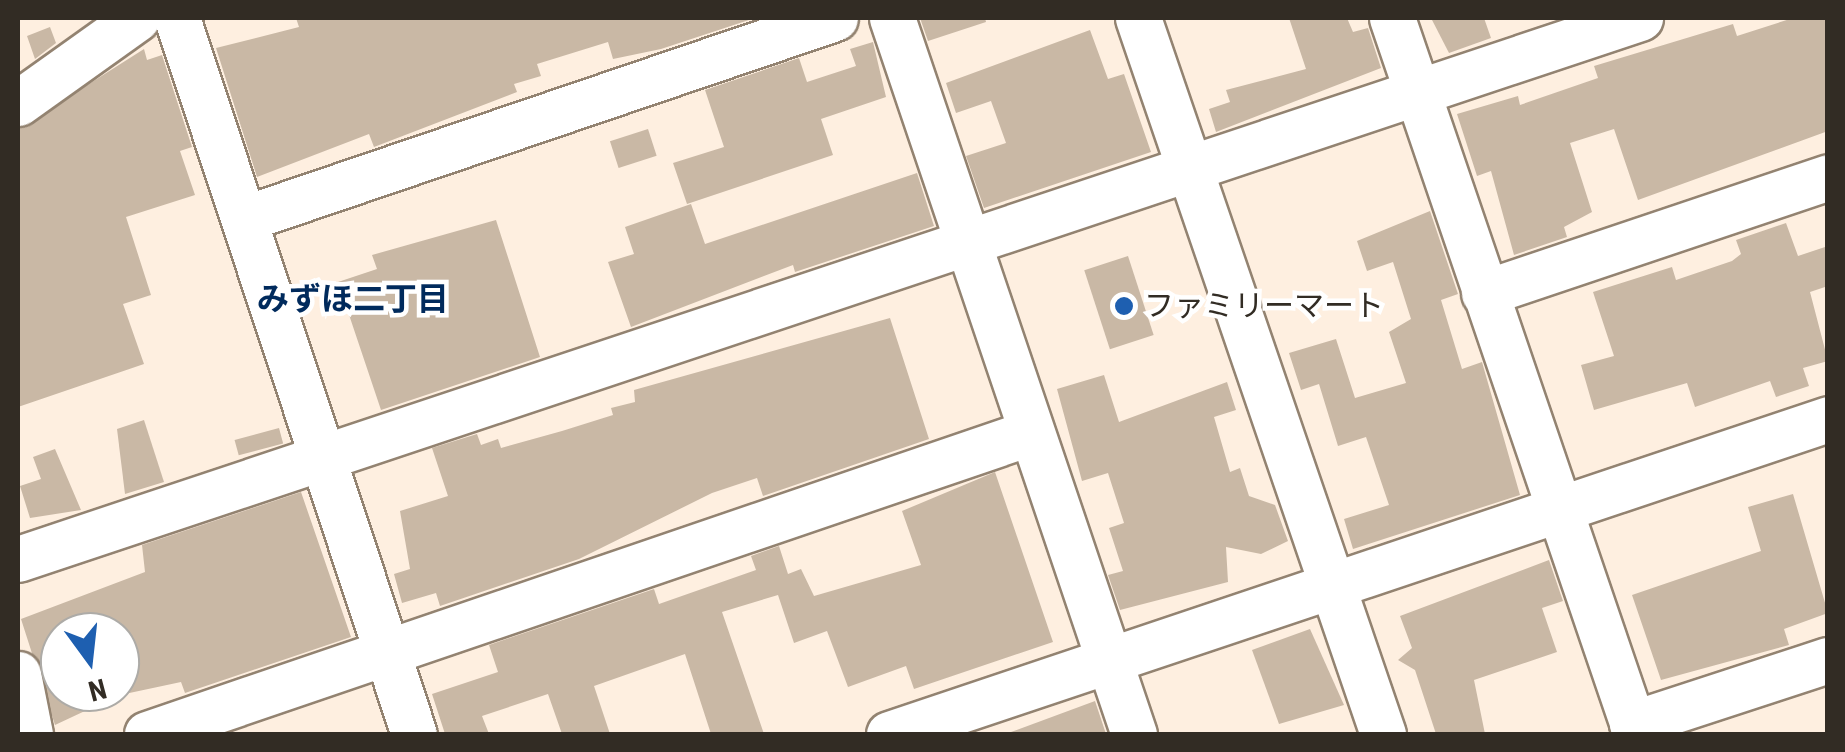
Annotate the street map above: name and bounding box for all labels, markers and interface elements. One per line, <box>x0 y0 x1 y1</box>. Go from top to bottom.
district label: みずほ二丁目 <box>257 280 449 318</box>
place label: ファミリーマート <box>1144 288 1384 324</box>
marker: ファミリーマート <box>1113 295 1135 317</box>
north arrow <box>40 612 140 712</box>
text: N <box>85 671 110 708</box>

